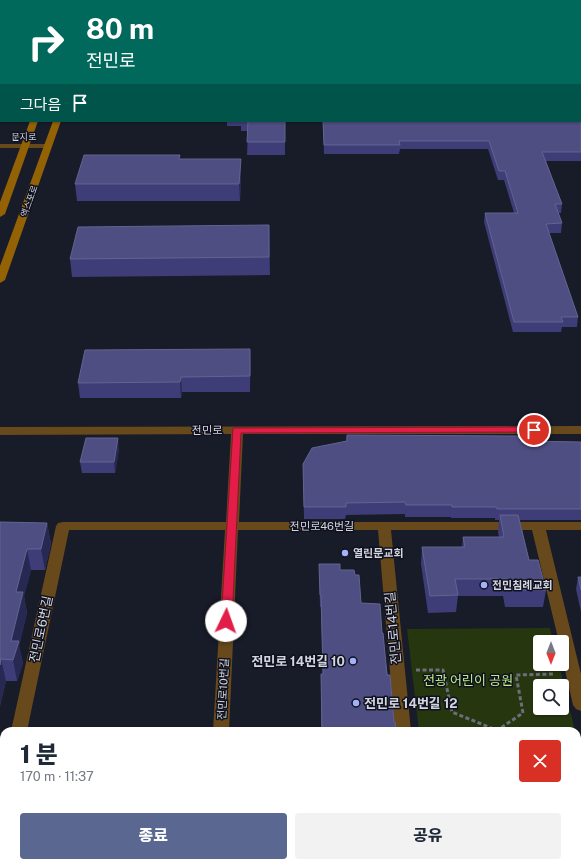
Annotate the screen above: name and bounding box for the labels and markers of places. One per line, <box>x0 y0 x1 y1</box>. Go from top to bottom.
pin <box>517 413 551 447</box>
place label: 열린문교회 <box>353 547 404 559</box>
marker: 열린문교회 <box>340 548 350 558</box>
place label: 전민침례교회 <box>492 579 553 591</box>
marker: 전민침례교회 <box>479 580 489 590</box>
place label: 전민로 14번길 10 <box>251 654 345 669</box>
marker: 전민로 14번길 10 <box>348 656 358 666</box>
place label: 전민로 14번길 12 <box>364 696 458 711</box>
marker: 전민로 14번길 12 <box>351 698 361 708</box>

